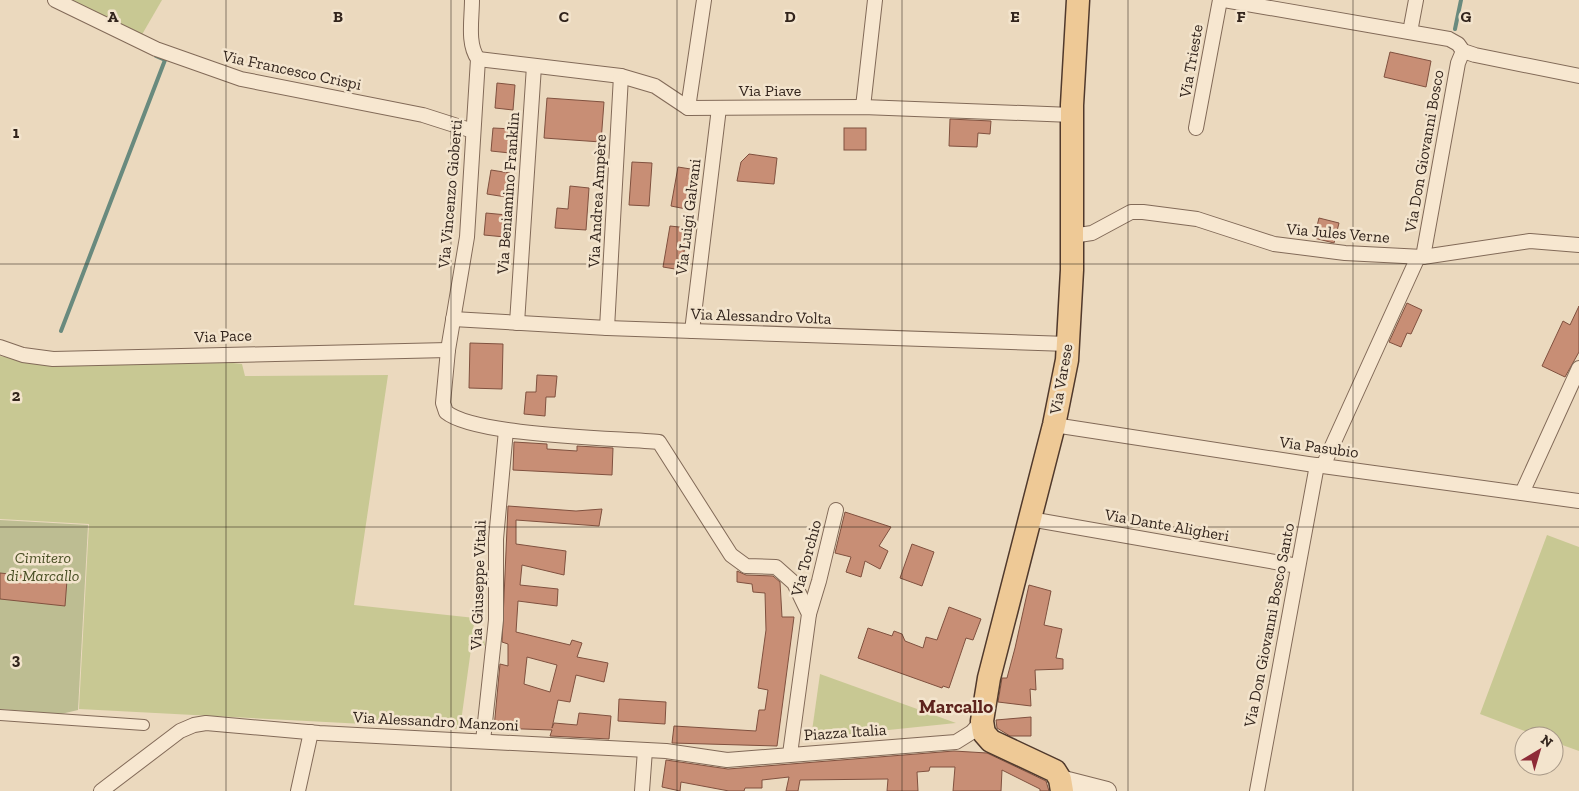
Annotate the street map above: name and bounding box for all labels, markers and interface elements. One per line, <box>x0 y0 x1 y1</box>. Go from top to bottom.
text: A <box>108 7 119 26</box>
text: B <box>333 7 343 26</box>
text: C <box>559 7 569 26</box>
text: D <box>784 7 796 26</box>
text: E <box>1010 7 1020 26</box>
text: F <box>1236 7 1246 26</box>
text: G <box>1461 7 1472 26</box>
street label: Via Trieste <box>1175 23 1207 100</box>
street label: Via Francesco Crispi <box>220 46 364 94</box>
street label: Via Don Giovanni Bosco <box>1400 68 1448 235</box>
street label: Via Piave <box>738 81 801 100</box>
street label: Via Beniamino Franklin <box>493 110 523 276</box>
street label: Via Vincenzo Gioberti <box>434 118 466 270</box>
text: 1 <box>13 123 20 142</box>
street label: Via Andrea Ampère <box>584 134 610 269</box>
street label: Via Luigi Galvani <box>671 157 705 277</box>
street label: Via Jules Verne <box>1285 219 1390 247</box>
street label: Via Alessandro Volta <box>689 304 832 328</box>
street label: Via Pace <box>193 326 252 347</box>
street label: Via Varese <box>1045 342 1077 417</box>
text: 2 <box>12 386 21 405</box>
street label: Via Pasubio <box>1277 432 1360 462</box>
street label: Via Dante Aligheri <box>1102 505 1231 545</box>
street label: Via Torchio <box>786 518 825 599</box>
street label: Via Giuseppe Vitali <box>466 519 490 651</box>
street label: Via Don Giovanni Bosco Santo <box>1240 521 1298 730</box>
park label: Cimitero di Marcallo <box>6 548 80 585</box>
text: 3 <box>12 650 21 669</box>
district label: Marcallo <box>919 695 993 718</box>
street label: Via Alessandro Manzoni <box>352 707 520 735</box>
street label: Piazza Italia <box>803 720 887 744</box>
north arrow <box>1514 726 1564 776</box>
text: N <box>1537 731 1556 751</box>

